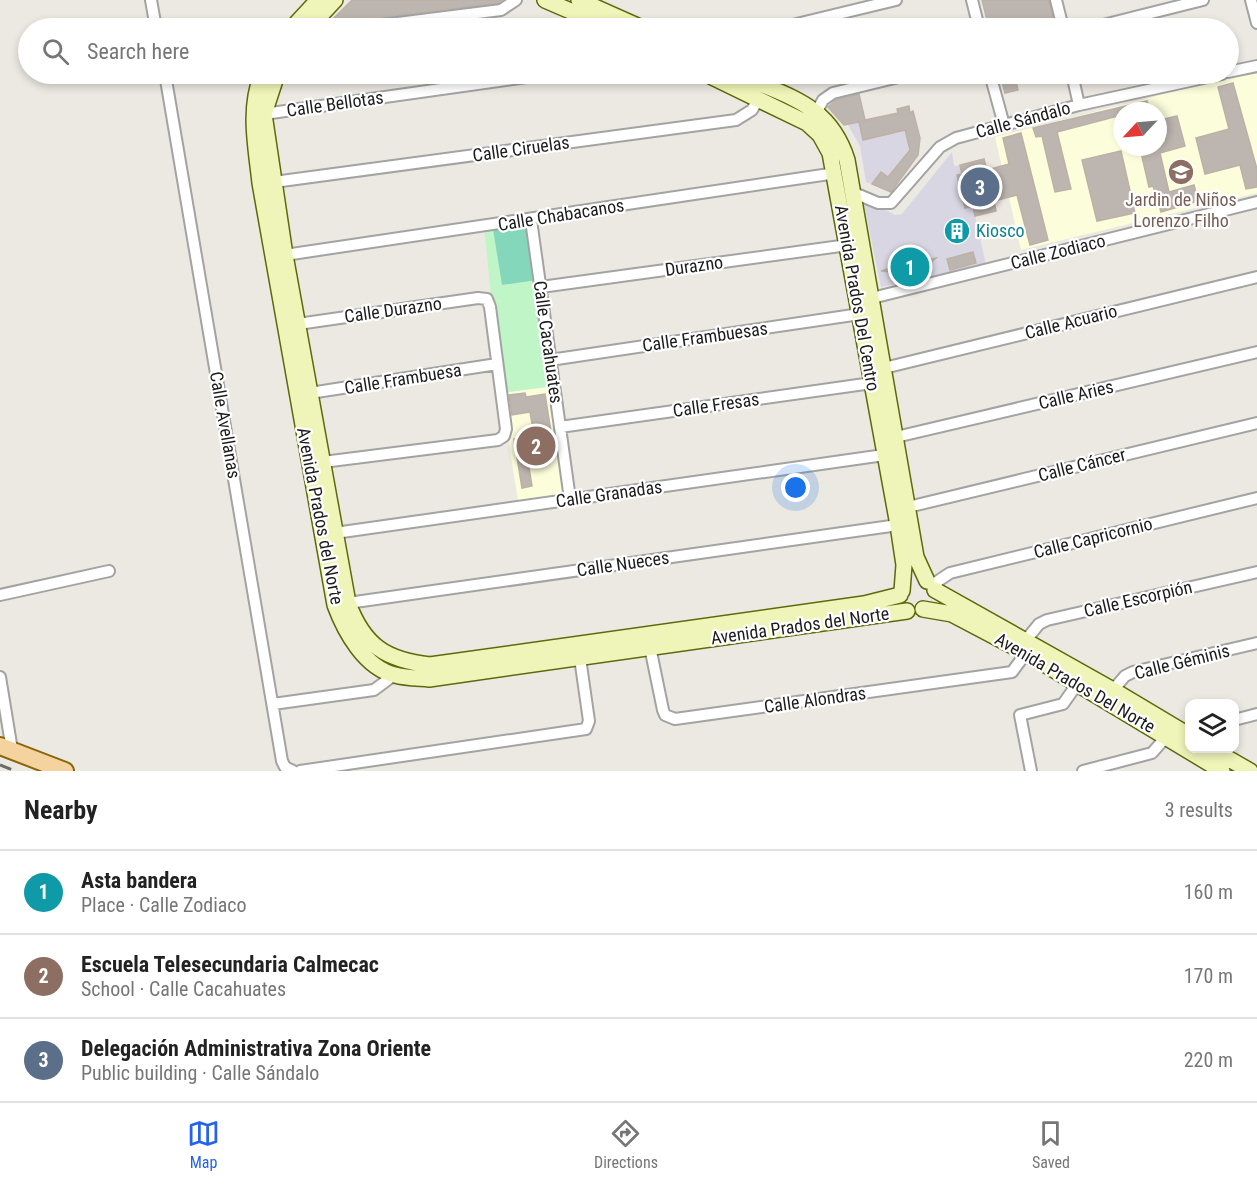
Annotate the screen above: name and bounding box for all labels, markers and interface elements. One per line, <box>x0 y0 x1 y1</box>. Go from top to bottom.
search box <box>18 18 1239 84</box>
icon: search <box>39 35 72 68</box>
text: Search here <box>87 39 189 64</box>
street label: Calle Bellotas <box>285 86 385 121</box>
street label: Calle Sándalo <box>973 97 1072 142</box>
north arrow <box>1113 102 1167 156</box>
street label: Calle Ciruelas <box>471 131 571 166</box>
school or university icon: Jardin de Niños Lorenzo Filho <box>1166 157 1196 187</box>
pin: 3 <box>960 164 1000 210</box>
place label: Jardin de Niños Lorenzo Filho <box>1125 189 1237 231</box>
street label: Calle Chabacanos <box>496 194 626 235</box>
street label: Avenida Prados Del Centro <box>831 203 884 393</box>
building icon: Kiosco <box>942 216 972 246</box>
place label: Kiosco <box>976 220 1025 241</box>
street label: Calle Zodiaco <box>1008 230 1107 273</box>
pin: 1 <box>890 244 930 290</box>
street label: Durazno <box>664 251 724 280</box>
street label: Calle Cacahuates <box>530 279 567 405</box>
street label: Calle Durazno <box>343 292 443 327</box>
street label: Calle Acuario <box>1023 300 1119 343</box>
street label: Calle Frambuesas <box>641 317 769 356</box>
street label: Calle Frambuesa <box>343 359 463 398</box>
street label: Calle Avellanas <box>206 370 245 480</box>
street label: Calle Aries <box>1036 376 1115 413</box>
street label: Calle Fresas <box>671 388 760 421</box>
pin: 2 <box>516 424 556 468</box>
street label: Avenida Prados del Norte <box>293 426 348 606</box>
street label: Calle Cáncer <box>1036 443 1128 486</box>
your location <box>781 473 810 502</box>
street label: Calle Granadas <box>554 476 663 511</box>
street label: Calle Capricornio <box>1031 513 1154 562</box>
street label: Calle Nueces <box>575 547 670 580</box>
street label: Calle Escorpión <box>1082 576 1194 621</box>
street label: Avenida Prados del Norte <box>709 603 891 648</box>
street label: Avenida Prados Del Norte <box>991 628 1159 737</box>
street label: Calle Géminis <box>1132 640 1232 683</box>
street label: Calle Alondras <box>763 682 867 717</box>
map controls <box>1185 699 1239 753</box>
button: layers <box>1185 699 1239 753</box>
text: Nearby <box>24 795 98 825</box>
text: 3 results <box>1165 798 1233 822</box>
text: Asta bandera <box>81 868 197 893</box>
text: 1 <box>38 880 49 904</box>
text: 160 m <box>1184 880 1233 904</box>
text: Place · Calle Zodiaco <box>81 893 247 917</box>
text: Escuela Telesecundaria Calmecac <box>81 952 379 977</box>
text: 2 <box>38 964 49 988</box>
text: 170 m <box>1184 964 1233 988</box>
text: School · Calle Cacahuates <box>81 977 286 1001</box>
text: Delegación Administrativa Zona Oriente <box>81 1036 431 1061</box>
text: 3 <box>38 1048 49 1072</box>
text: 220 m <box>1184 1048 1233 1072</box>
text: Public building · Calle Sándalo <box>81 1061 319 1085</box>
tab: Map <box>187 1117 220 1172</box>
tab: Directions <box>594 1117 658 1172</box>
tab: Saved <box>1032 1117 1070 1172</box>

